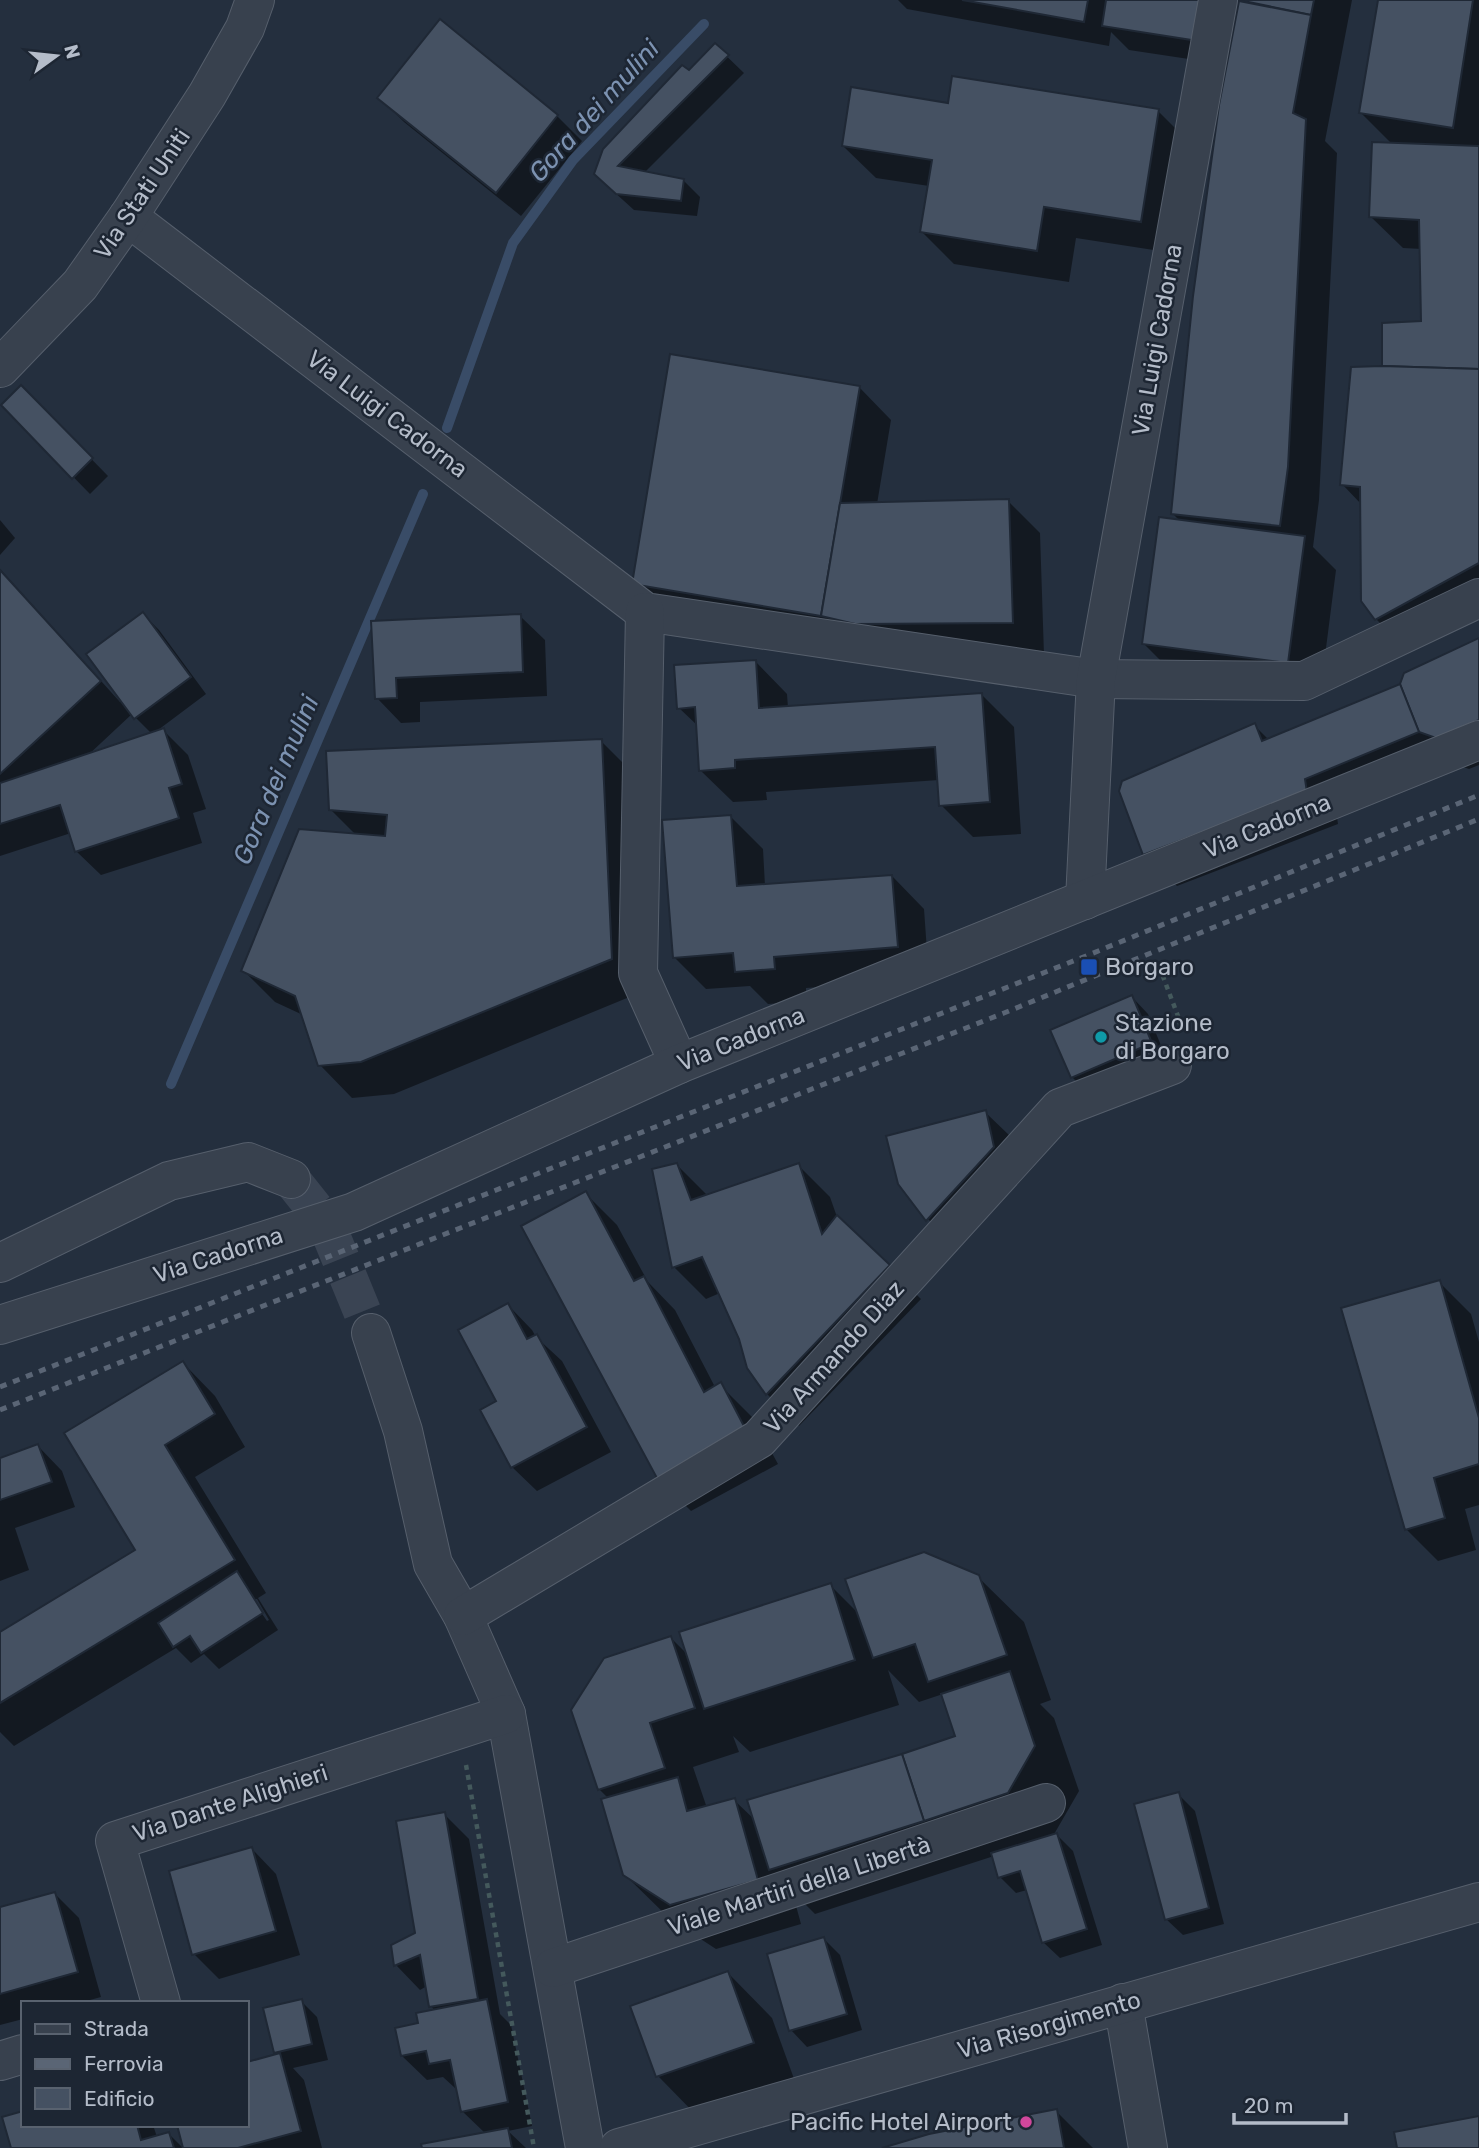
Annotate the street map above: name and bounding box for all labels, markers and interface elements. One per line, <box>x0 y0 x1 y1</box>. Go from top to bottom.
north arrow <box>21 21 91 91</box>
water label: Gora dei mulini <box>522 33 666 188</box>
text: N <box>59 42 85 61</box>
street label: Via Stati Uniti <box>88 123 196 265</box>
street label: Via Luigi Cadorna <box>1126 242 1188 438</box>
street label: Via Luigi Cadorna <box>301 344 473 484</box>
water label: Gora dei mulini <box>226 690 326 869</box>
street label: Via Cadorna <box>1199 788 1335 864</box>
place label: Borgaro <box>1105 953 1194 981</box>
marker: Borgaro <box>1079 957 1099 977</box>
street label: Via Cadorna <box>673 1001 809 1077</box>
place label: Stazione di Borgaro <box>1115 1009 1230 1065</box>
marker: Stazione di Borgaro <box>1093 1029 1109 1045</box>
street label: Via Cadorna <box>150 1221 286 1289</box>
street label: Via Armando Diaz <box>758 1275 910 1439</box>
street label: Via Dante Alighieri <box>129 1758 331 1848</box>
street label: Viale Martiri della Libertà <box>664 1830 934 1942</box>
street label: Via Risorgimento <box>954 1985 1144 2065</box>
legend <box>21 2001 248 2127</box>
text: Strada <box>84 2016 149 2041</box>
text: Ferrovia <box>84 2051 164 2076</box>
scale bar <box>1234 2082 1346 2126</box>
text: Edificio <box>84 2086 154 2111</box>
text: 20 m <box>1244 2093 1293 2118</box>
place label: Pacific Hotel Airport <box>790 2108 1012 2136</box>
marker: Pacific Hotel Airport <box>1018 2114 1034 2130</box>

